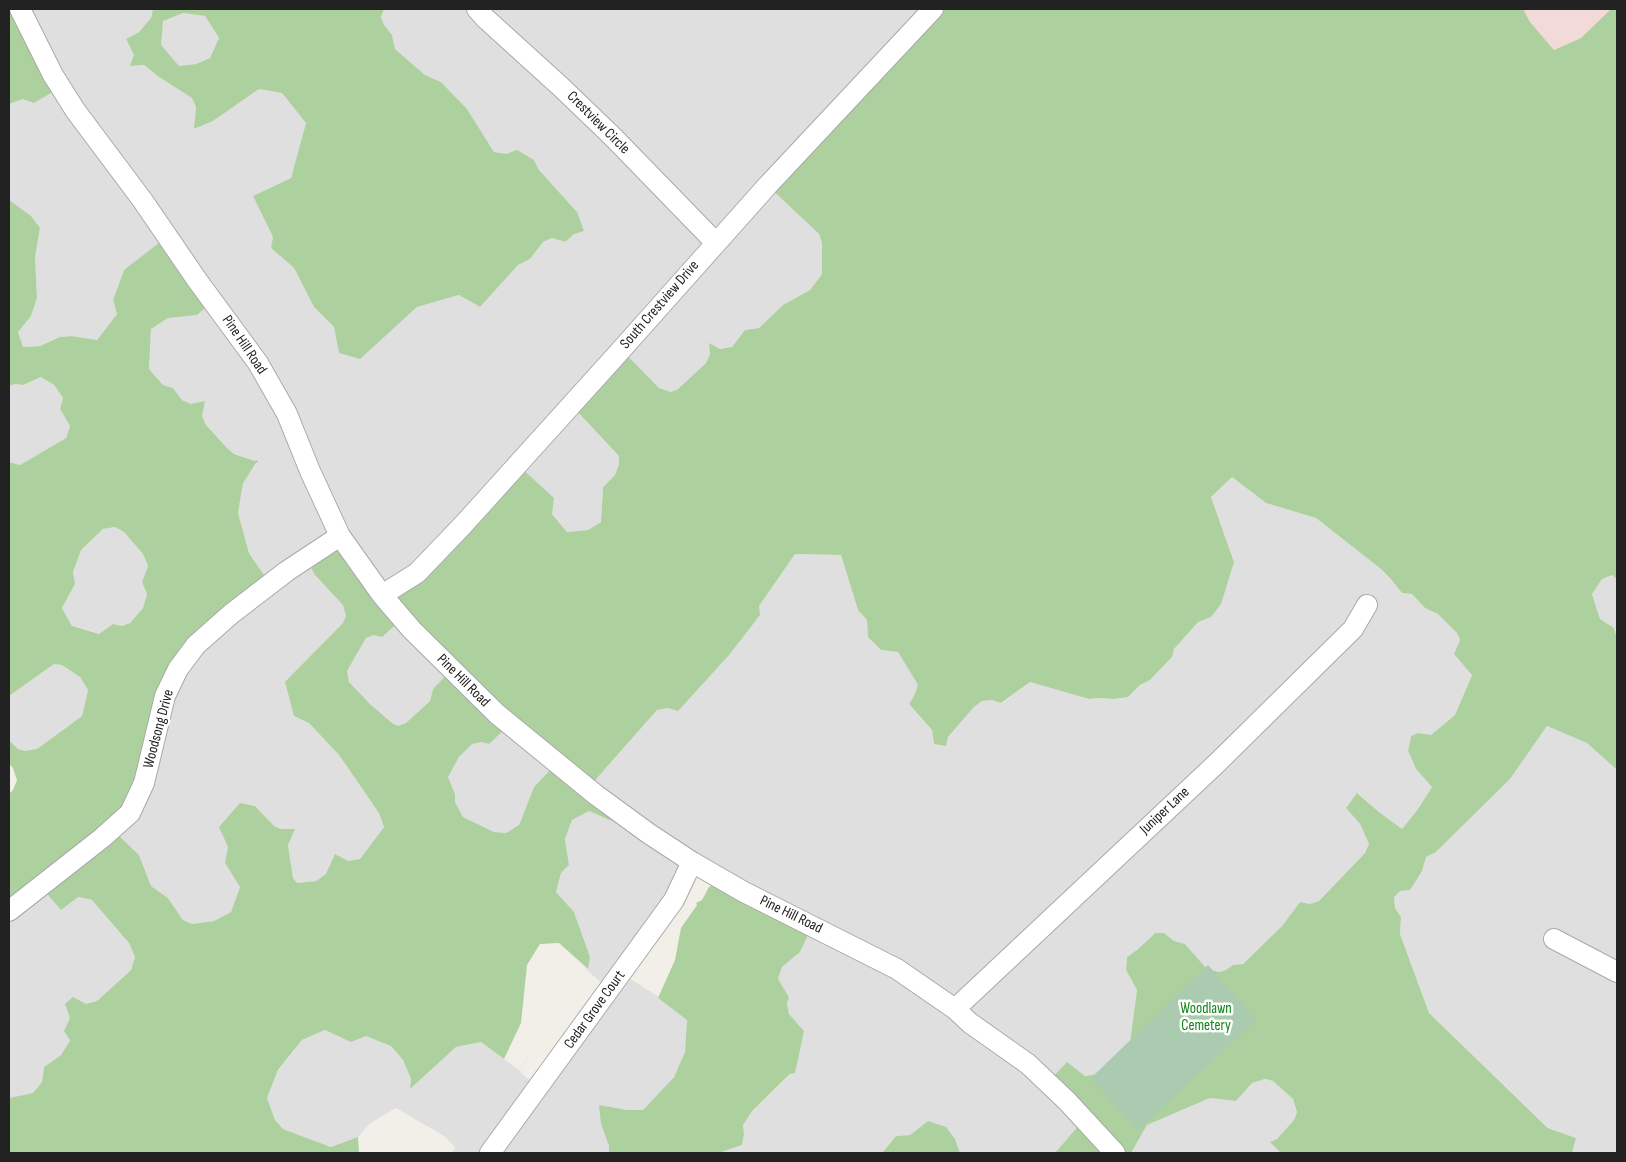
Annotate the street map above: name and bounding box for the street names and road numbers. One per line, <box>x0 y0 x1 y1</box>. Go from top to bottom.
street label: Crestview Circle <box>563 88 633 158</box>
street label: South Crestview Drive <box>617 257 703 353</box>
street label: Pine Hill Road <box>218 312 270 378</box>
street label: Pine Hill Road <box>433 651 493 711</box>
street label: Woodsong Drive <box>140 688 178 770</box>
street label: Juniper Lane <box>1136 784 1194 838</box>
street label: Pine Hill Road <box>757 892 825 938</box>
street label: Cedar Grove Court <box>561 967 629 1053</box>

